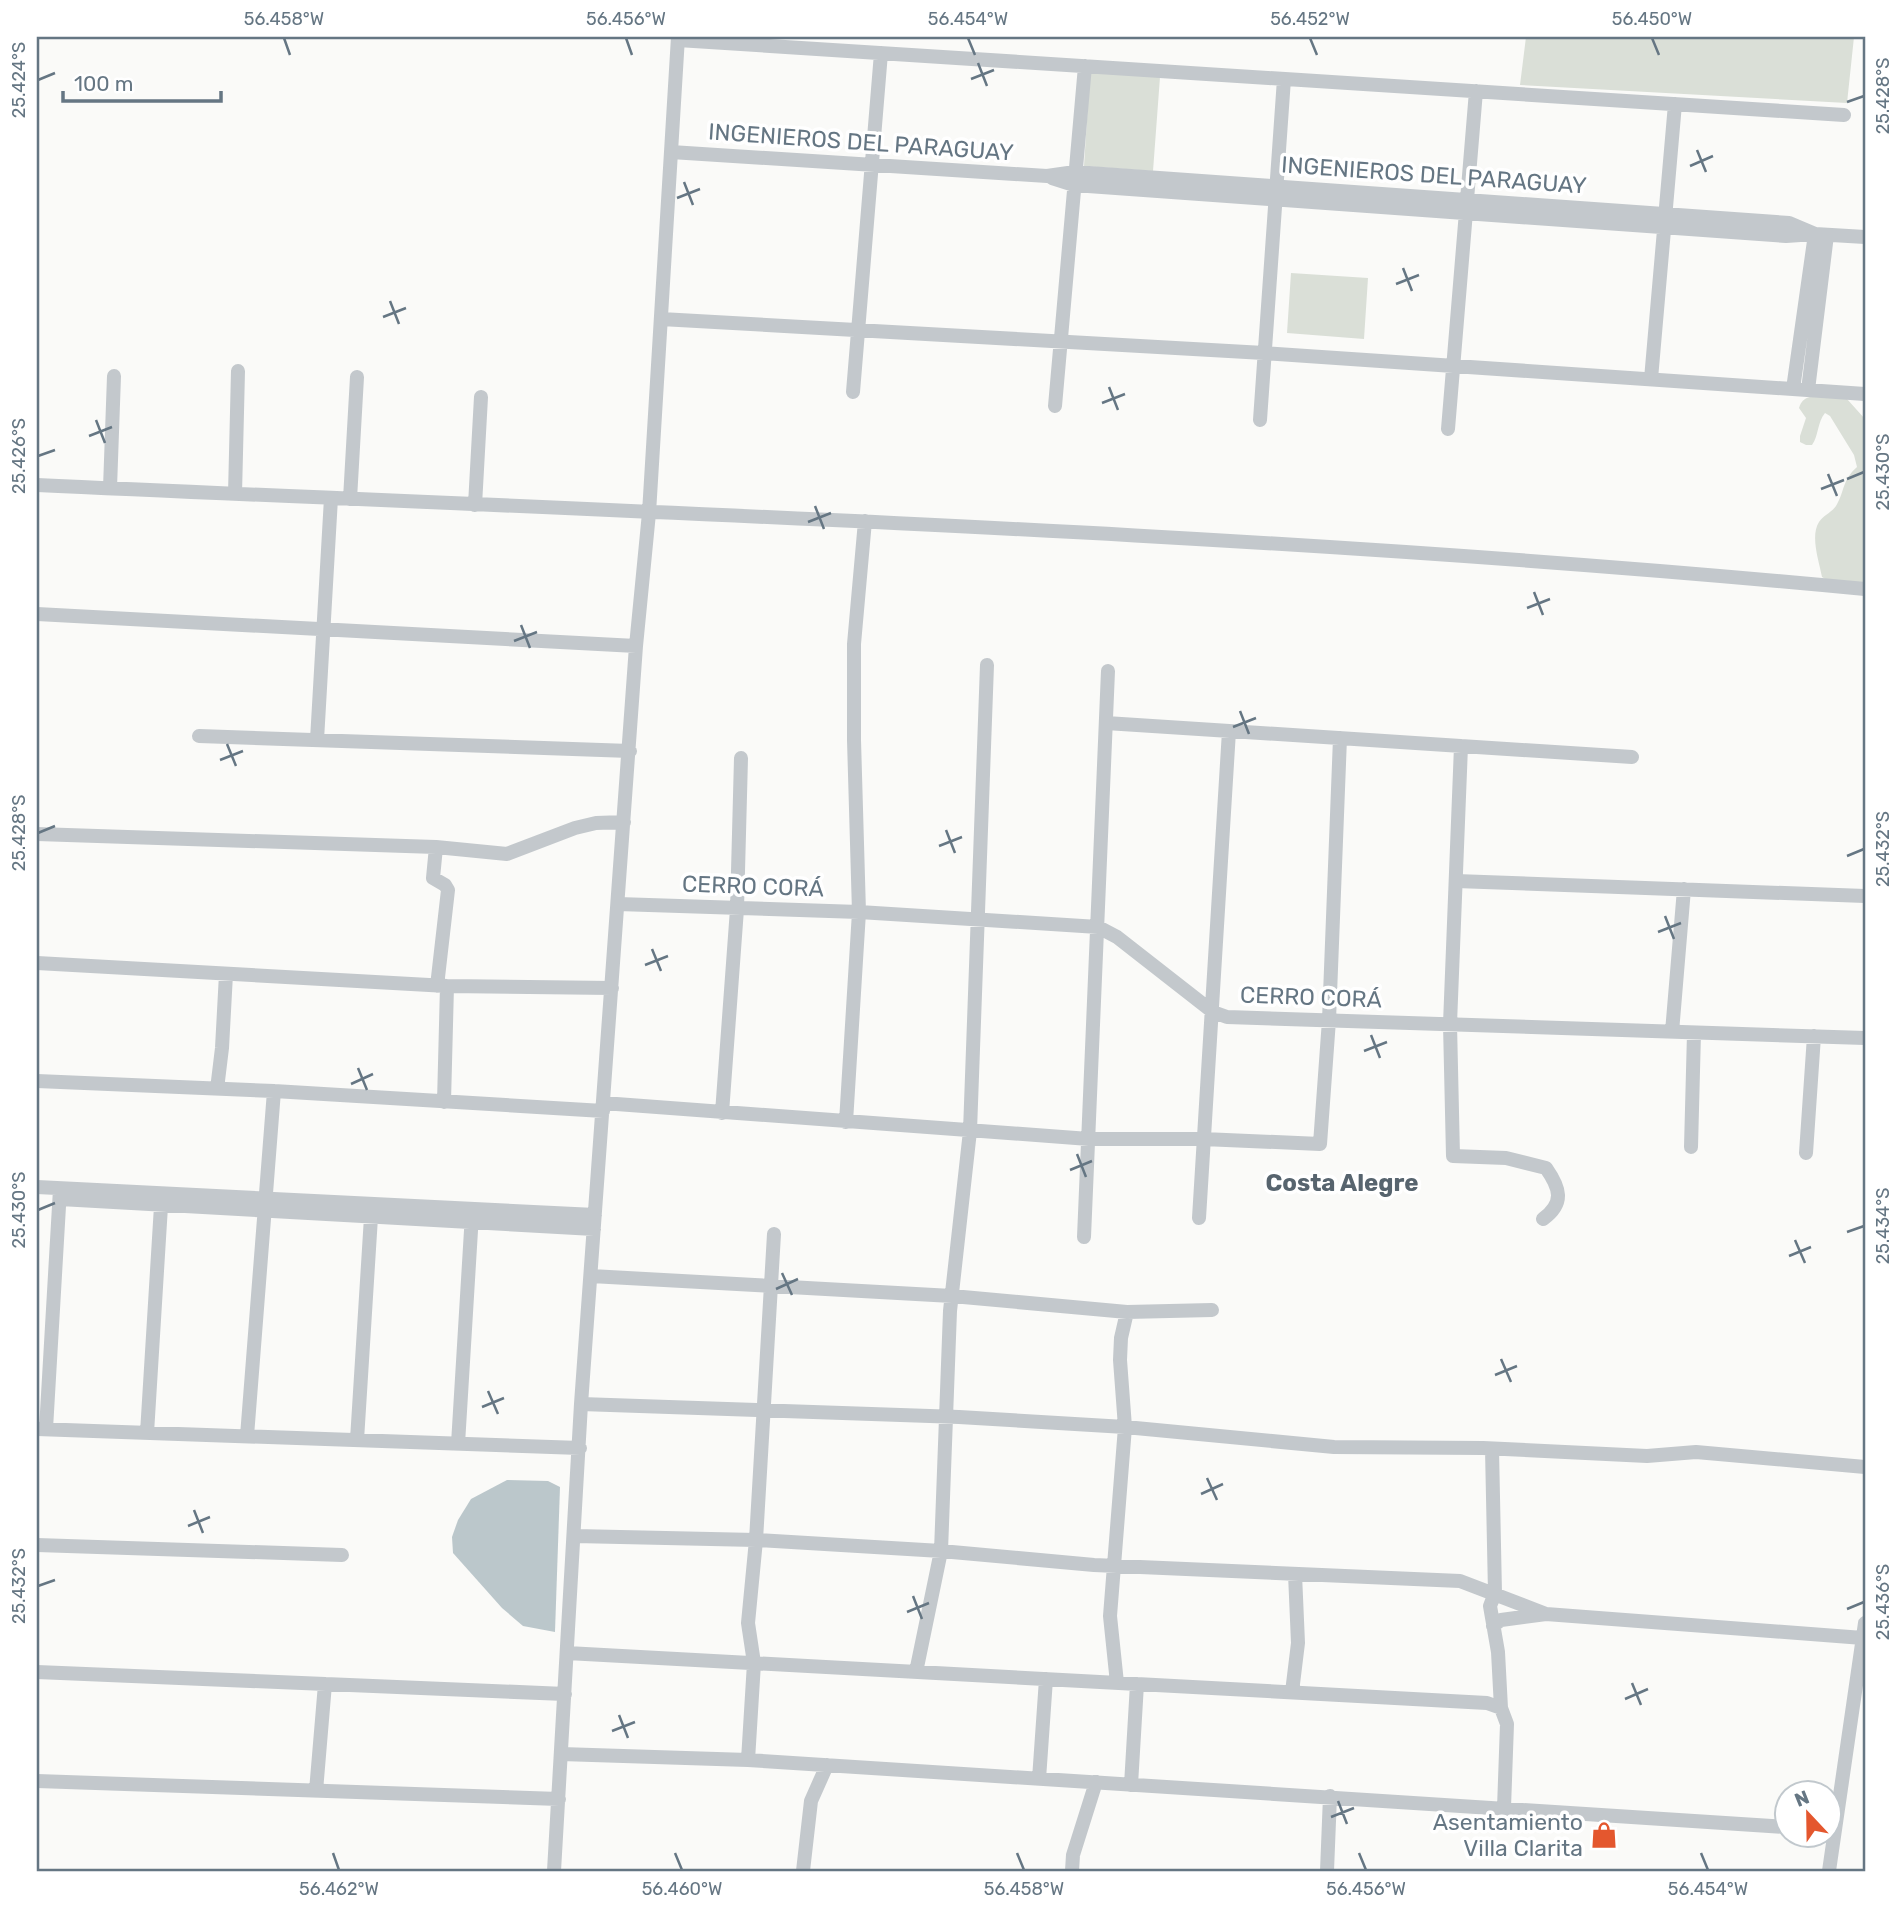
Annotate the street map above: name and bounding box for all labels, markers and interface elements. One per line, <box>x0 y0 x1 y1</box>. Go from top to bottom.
text: 56.458°W <box>244 8 324 30</box>
text: 56.456°W <box>586 8 666 30</box>
text: 56.454°W <box>928 8 1008 30</box>
text: 56.452°W <box>1270 8 1350 30</box>
text: 56.450°W <box>1612 8 1692 30</box>
text: 25.424°S <box>8 42 30 118</box>
text: 25.428°S <box>1872 58 1894 134</box>
scale bar <box>63 60 220 104</box>
text: 100 m <box>74 71 133 96</box>
street label: INGENIEROS DEL PARAGUAY <box>707 117 1015 167</box>
street label: INGENIEROS DEL PARAGUAY <box>1280 150 1588 200</box>
text: 25.426°S <box>8 418 30 494</box>
text: 25.430°S <box>1872 434 1894 510</box>
text: 25.428°S <box>8 795 30 871</box>
text: 25.432°S <box>1872 811 1894 887</box>
street label: CERRO CORÁ <box>682 870 824 902</box>
street label: CERRO CORÁ <box>1240 981 1382 1013</box>
district label: Costa Alegre <box>1265 1169 1419 1197</box>
text: 25.430°S <box>8 1172 30 1248</box>
text: 25.434°S <box>1872 1188 1894 1264</box>
text: 25.432°S <box>8 1548 30 1624</box>
text: 25.436°S <box>1872 1564 1894 1640</box>
north arrow <box>1772 1778 1842 1848</box>
text: N <box>1791 1785 1812 1812</box>
place label: Asentamiento Villa Clarita <box>1433 1808 1583 1862</box>
shop icon: Asentamiento Villa Clarita <box>1589 1820 1619 1850</box>
text: 56.462°W <box>299 1878 379 1900</box>
text: 56.460°W <box>642 1878 722 1900</box>
text: 56.458°W <box>984 1878 1064 1900</box>
text: 56.456°W <box>1326 1878 1406 1900</box>
text: 56.454°W <box>1668 1878 1748 1900</box>

